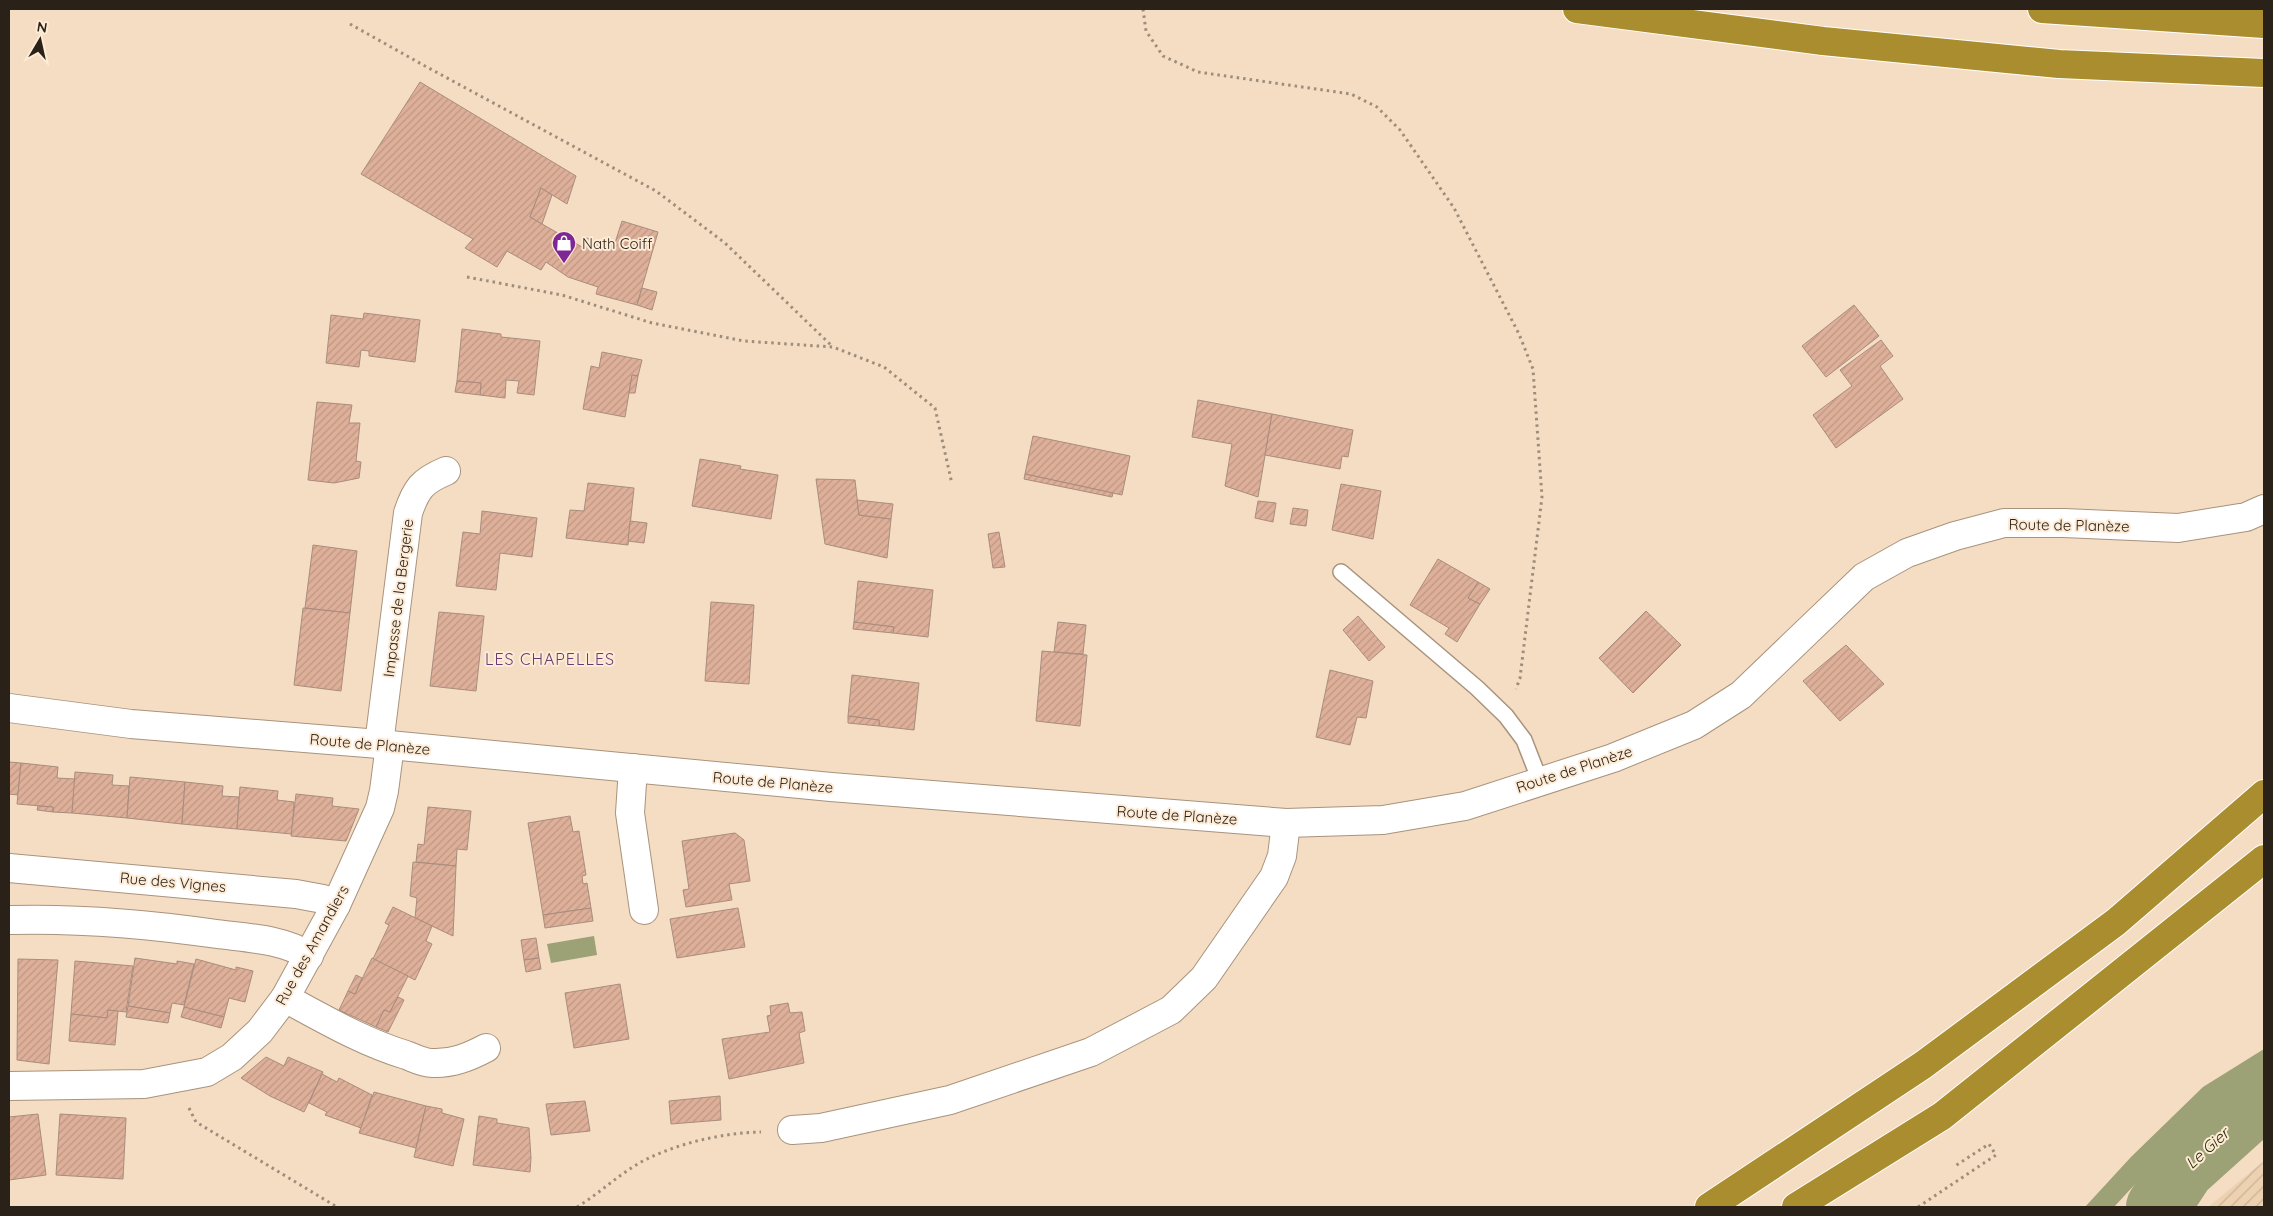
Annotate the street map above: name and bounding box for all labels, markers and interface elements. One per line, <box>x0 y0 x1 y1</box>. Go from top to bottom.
north arrow <box>15 15 65 65</box>
text: N <box>36 17 49 37</box>
shop icon: Nath Coiff <box>551 230 577 264</box>
place label: Nath Coiff <box>582 234 653 253</box>
street label: Route de Planèze <box>2008 514 2130 536</box>
street label: Impasse de la Bergerie <box>379 518 417 678</box>
district label: LES CHAPELLES <box>485 649 615 669</box>
street label: Route de Planèze <box>309 729 431 759</box>
street label: Route de Planèze <box>1514 741 1634 797</box>
street label: Route de Planèze <box>712 767 834 797</box>
street label: Route de Planèze <box>1116 801 1238 829</box>
street label: Rue des Vignes <box>119 868 227 896</box>
street label: Rue des Amandiers <box>271 882 353 1008</box>
water label: Le Gier <box>2181 1122 2234 1173</box>

